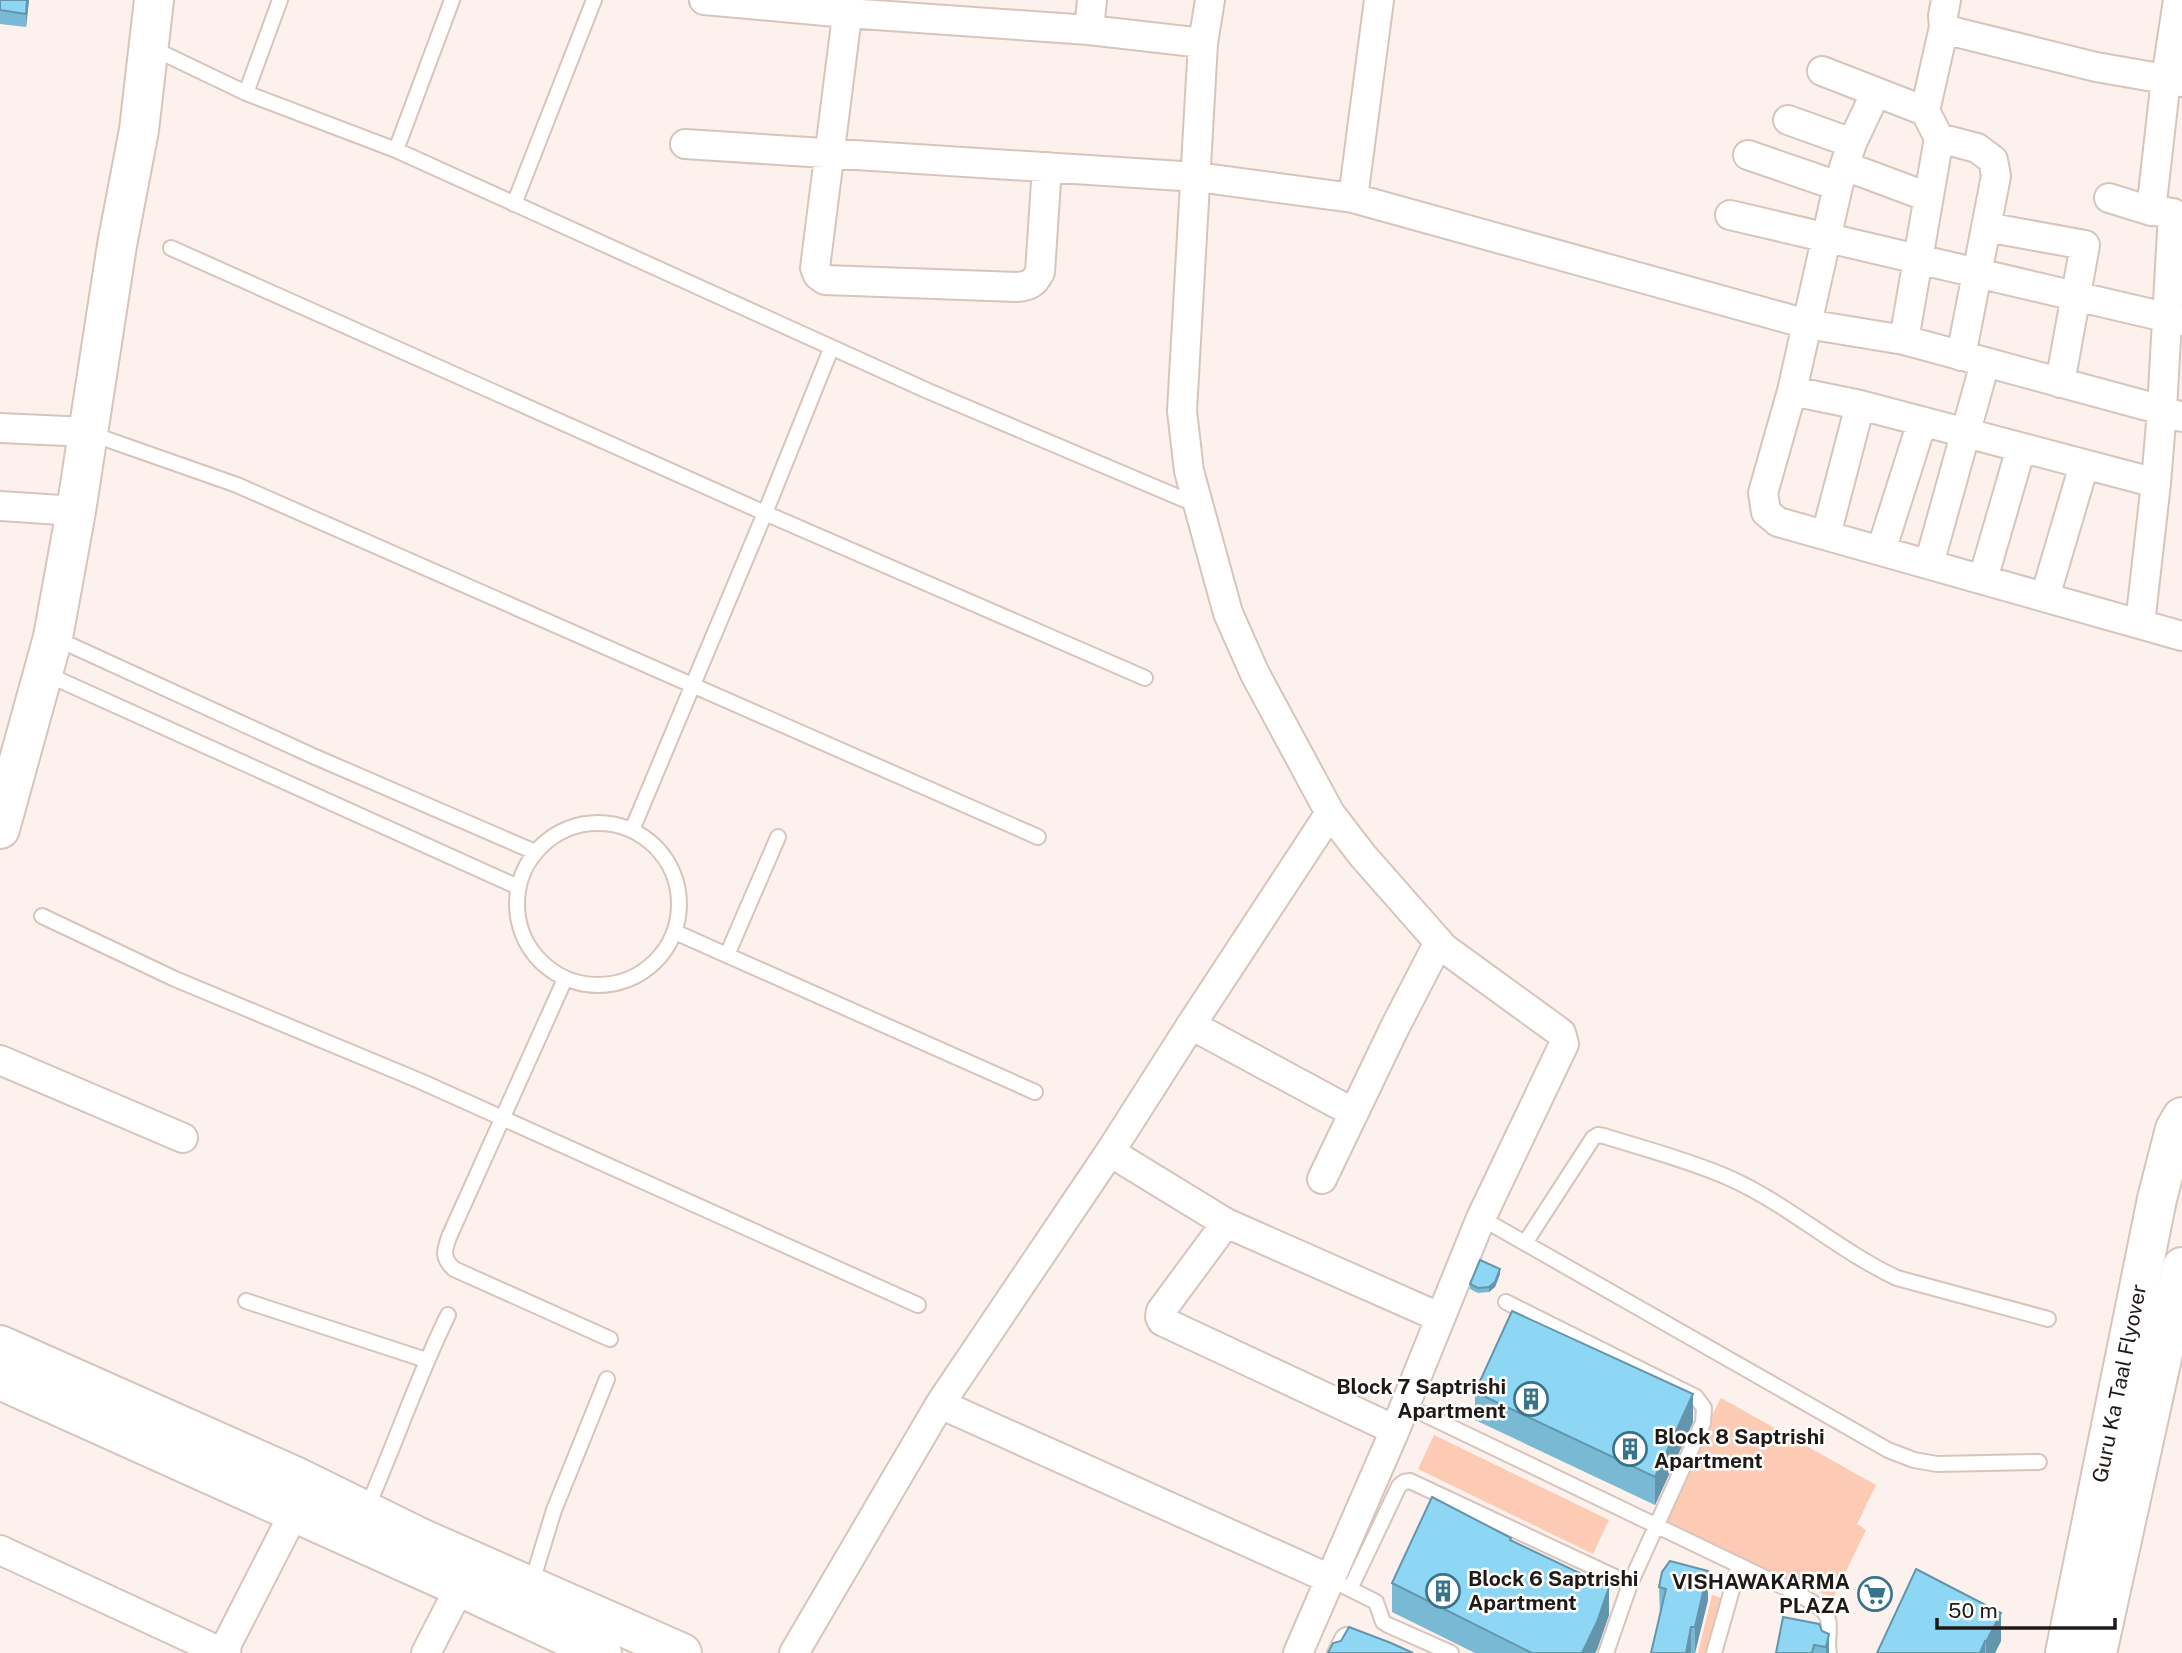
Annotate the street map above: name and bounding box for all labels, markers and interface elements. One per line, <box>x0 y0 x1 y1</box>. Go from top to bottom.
street label: Guru Ka Taal Flyover <box>2087 1282 2151 1485</box>
place label: Block 7 Saptrishi Apartment <box>1336 1374 1506 1423</box>
building icon: Block 7 Saptrishi Apartment <box>1512 1380 1550 1418</box>
place label: Block 8 Saptrishi Apartment <box>1654 1424 1825 1473</box>
building icon: Block 8 Saptrishi Apartment <box>1611 1430 1649 1468</box>
place label: Block 6 Saptrishi Apartment <box>1468 1566 1638 1615</box>
place label: VISHAWAKARMA PLAZA <box>1672 1569 1850 1618</box>
building icon: Block 6 Saptrishi Apartment <box>1424 1572 1462 1610</box>
supermarket icon: VISHAWAKARMA PLAZA <box>1856 1575 1894 1613</box>
scale bar <box>1937 1586 2116 1630</box>
text: 50 m <box>1948 1598 1998 1623</box>

